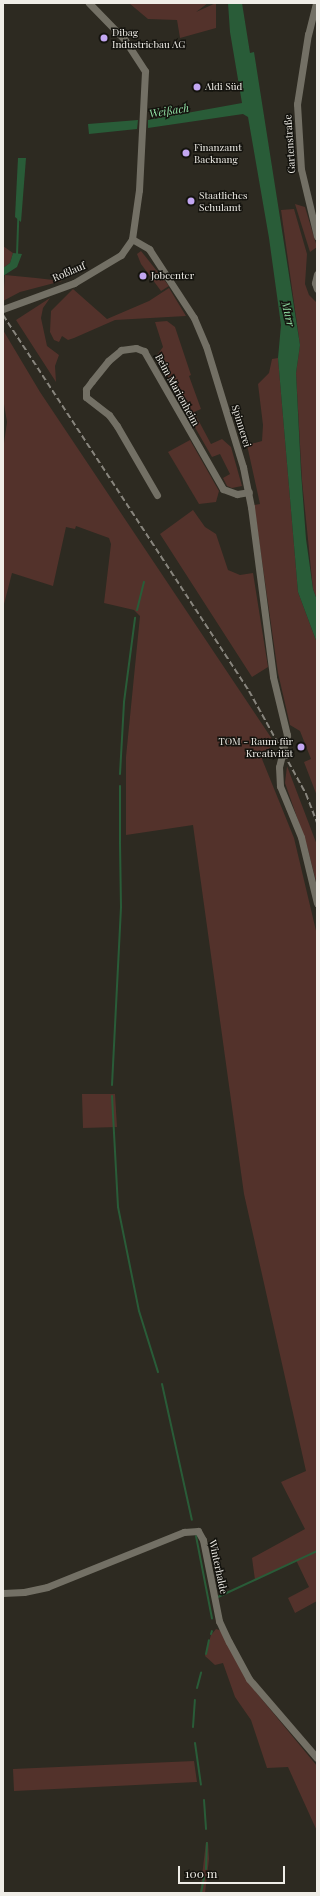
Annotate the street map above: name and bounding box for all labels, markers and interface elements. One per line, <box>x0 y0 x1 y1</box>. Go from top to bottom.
place label: Dibag Industriebau AG <box>112 26 186 50</box>
marker: Dibag Industriebau AG <box>99 33 109 43</box>
place label: Aldi Süd <box>205 81 242 93</box>
marker: Aldi Süd <box>192 82 202 92</box>
water label: Weißach <box>148 101 190 121</box>
street label: Gartenstraße <box>282 114 298 174</box>
place label: Finanzamt Backnang <box>194 141 242 164</box>
marker: Finanzamt Backnang <box>181 148 191 158</box>
place label: Staatliches Schulamt <box>199 189 247 212</box>
marker: Staatliches Schulamt <box>186 196 196 206</box>
street label: Roßlauf <box>51 260 87 284</box>
place label: Jobcenter <box>151 270 194 282</box>
marker: Jobcenter <box>138 271 148 281</box>
water label: Murr <box>279 300 297 328</box>
street label: Beim Marienheim <box>152 352 202 428</box>
street label: Spinnerei <box>229 404 253 448</box>
place label: TOM - Raum für Kreativität <box>219 735 293 758</box>
marker: TOM - Raum für Kreativität <box>296 742 306 752</box>
street label: Winterhalde <box>206 1539 230 1595</box>
scale bar <box>180 1858 287 1884</box>
text: 100 m <box>185 1865 217 1881</box>

